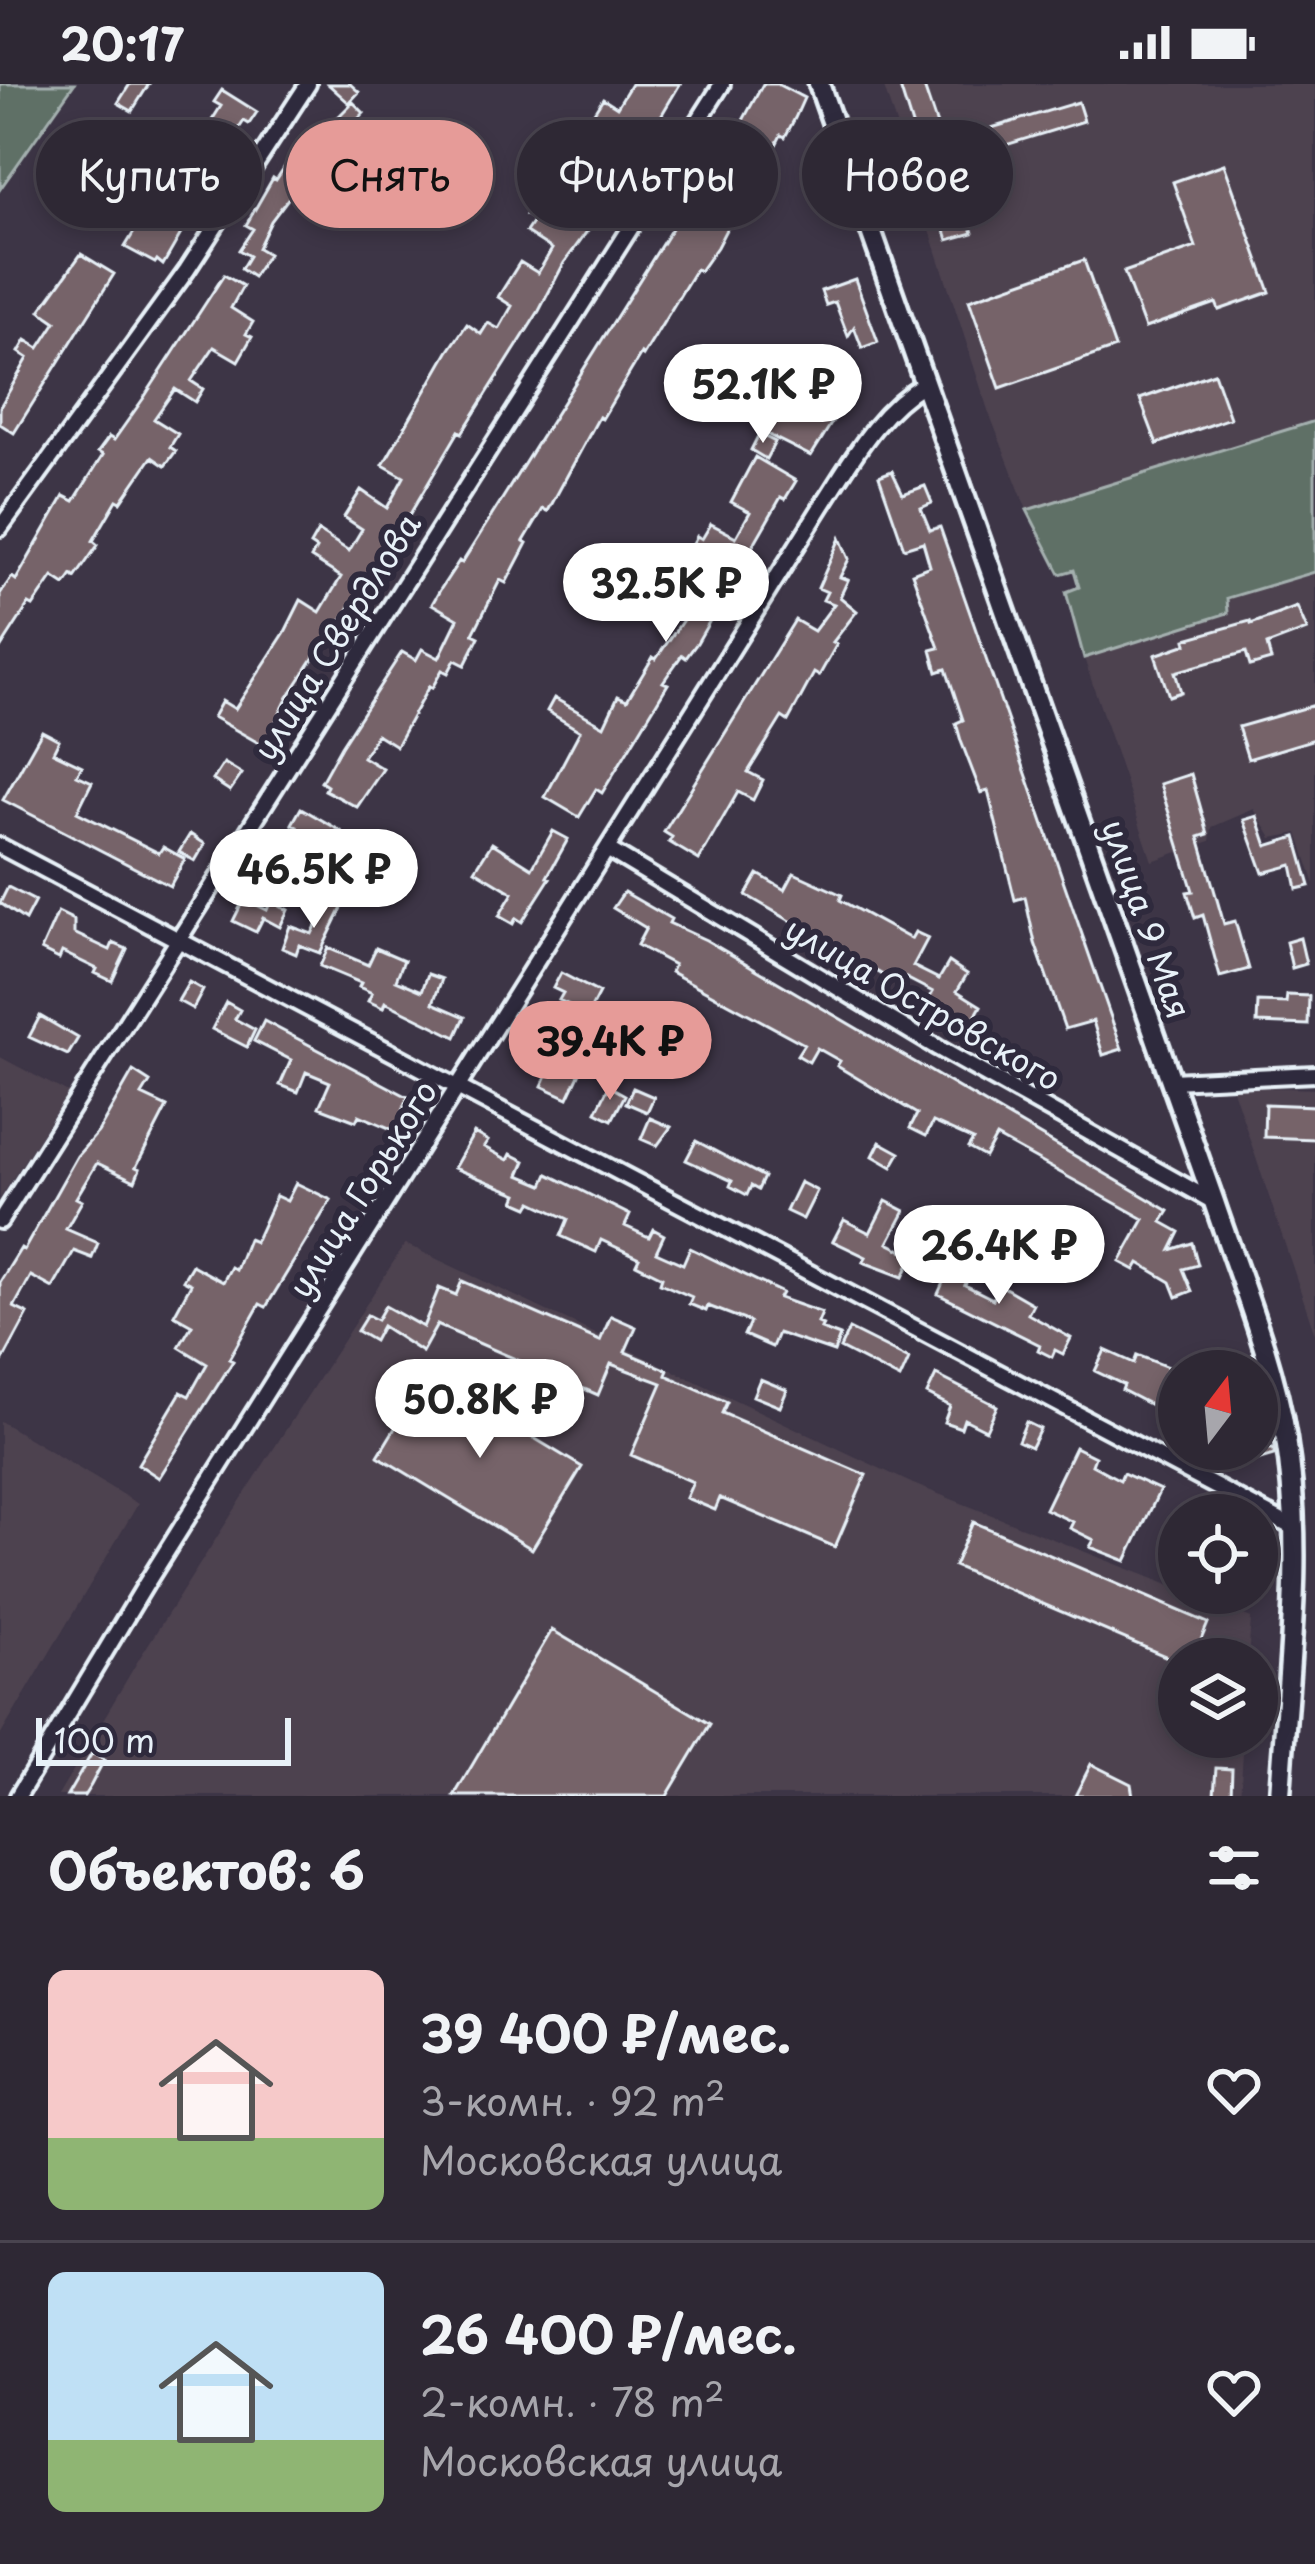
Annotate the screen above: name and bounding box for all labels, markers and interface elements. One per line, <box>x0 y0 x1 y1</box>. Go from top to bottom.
text: 20:17 <box>60 8 184 76</box>
chip: Купить <box>36 120 262 228</box>
chip: Снять <box>286 120 493 228</box>
chip: Фильтры <box>517 120 778 228</box>
chip: Новое <box>802 120 1013 228</box>
pin: 52.1K ₽ <box>652 344 874 446</box>
text: 52.1K ₽ <box>691 353 835 412</box>
street label: улица Свердлова <box>239 502 432 769</box>
pin: 32.5K ₽ <box>555 543 777 645</box>
text: 32.5K ₽ <box>590 552 742 611</box>
street label: улица 9 Мая <box>1090 812 1205 1025</box>
pin: 46.5K ₽ <box>203 829 425 931</box>
text: 46.5K ₽ <box>237 838 391 897</box>
street label: улица Островского <box>777 903 1071 1102</box>
pin: 39.4K ₽ <box>499 1001 721 1103</box>
text: 39.4K ₽ <box>536 1010 684 1069</box>
street label: улица Горького <box>274 1069 448 1307</box>
pin: 26.4K ₽ <box>888 1205 1110 1307</box>
text: 26.4K ₽ <box>921 1214 1077 1273</box>
north arrow <box>1158 1350 1278 1470</box>
map controls <box>1158 1350 1278 1758</box>
pin: 50.8K ₽ <box>369 1359 591 1461</box>
text: 50.8K ₽ <box>402 1368 558 1427</box>
button: locate <box>1158 1494 1278 1614</box>
button: layers <box>1158 1638 1278 1758</box>
scale bar <box>36 1712 291 1765</box>
text: 100 m <box>54 1714 155 1764</box>
text: Объектов: 6 <box>48 1830 365 1907</box>
icon: filters <box>1201 1835 1267 1901</box>
text: 39 400 ₽/мес. <box>420 1993 791 2070</box>
icon: home <box>144 2018 288 2162</box>
icon: heart <box>1201 2057 1267 2123</box>
text: 3-комн. · 92 m² <box>420 2070 726 2129</box>
text: Московская улица <box>420 2129 782 2188</box>
text: 26 400 ₽/мес. <box>420 2294 797 2371</box>
icon: home <box>144 2320 288 2464</box>
icon: heart <box>1201 2359 1267 2425</box>
text: 2-комн. · 78 m² <box>420 2371 725 2430</box>
text: Московская улица <box>420 2430 782 2489</box>

